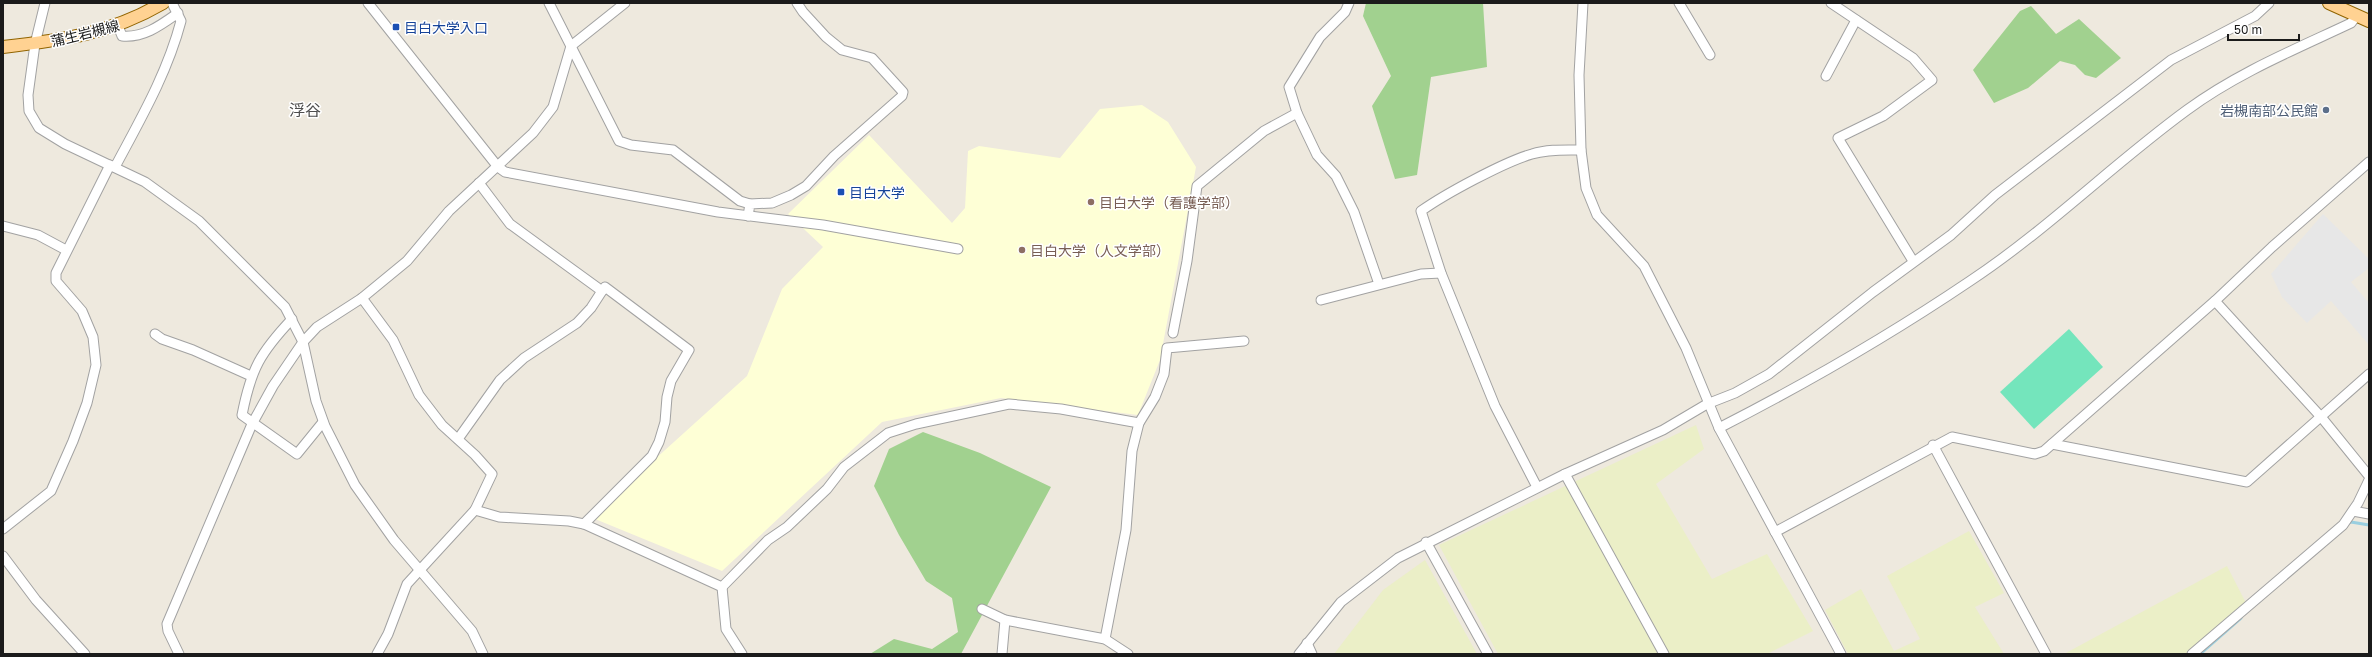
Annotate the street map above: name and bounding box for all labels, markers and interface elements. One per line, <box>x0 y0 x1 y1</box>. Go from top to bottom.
street label: 蒲生岩槻線 <box>49 16 121 50</box>
scale bar <box>2228 16 2299 42</box>
place label: 目白大学入口 <box>404 19 488 36</box>
marker: 目白大学入口 <box>391 22 401 32</box>
text: 50 m <box>2234 22 2262 37</box>
district label: 浮谷 <box>289 100 321 120</box>
place label: 岩槻南部公民館 <box>2220 102 2318 119</box>
marker: 岩槻南部公民館 <box>2321 105 2331 115</box>
place label: 目白大学 <box>849 184 905 201</box>
marker: 目白大学 <box>836 187 846 197</box>
place label: 目白大学（看護学部） <box>1099 194 1239 211</box>
marker: 目白大学（看護学部） <box>1086 197 1096 207</box>
place label: 目白大学（人文学部） <box>1030 242 1170 259</box>
marker: 目白大学（人文学部） <box>1017 245 1027 255</box>

